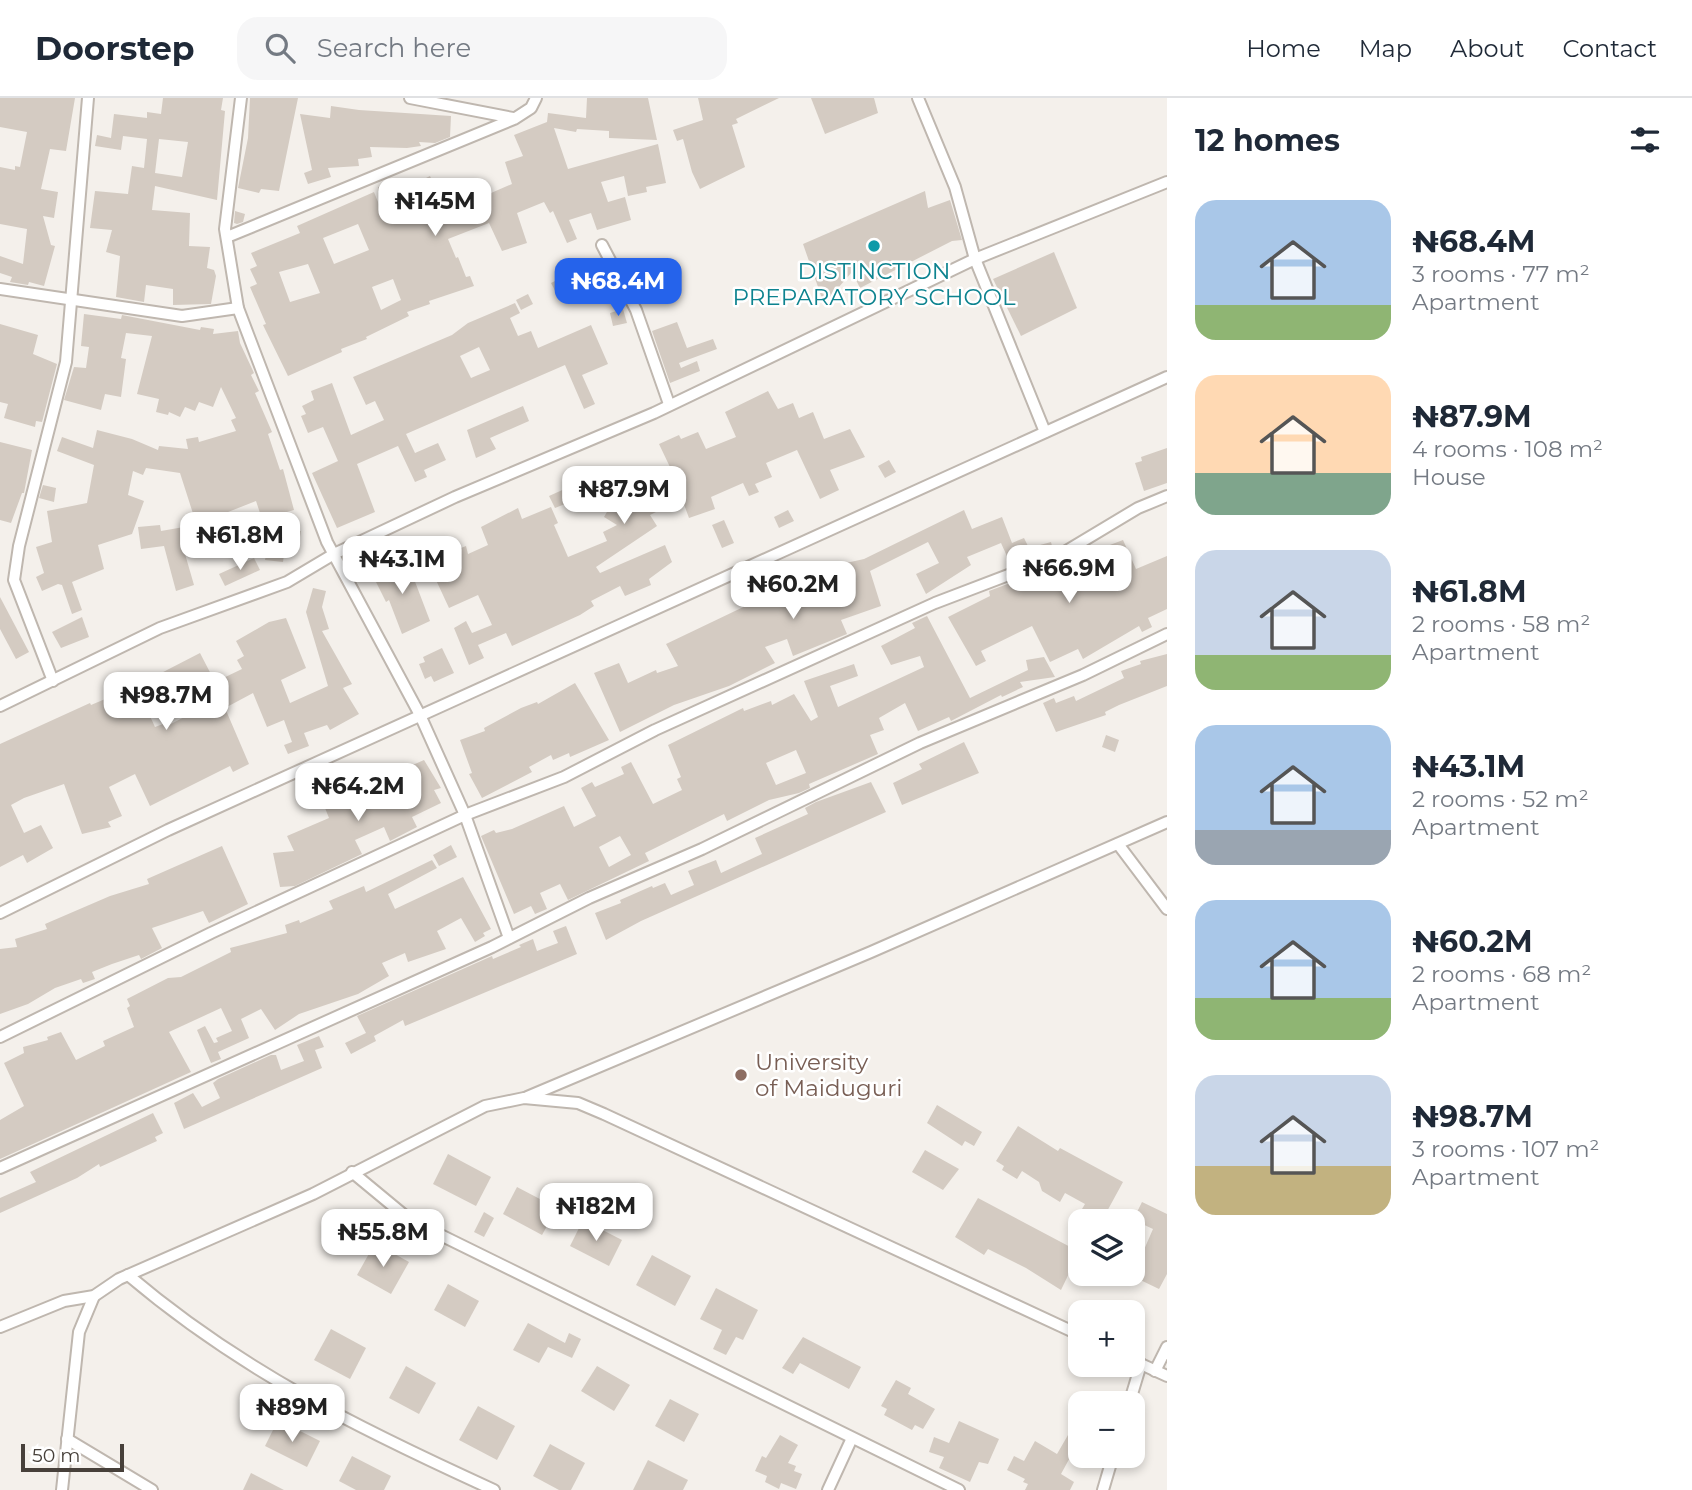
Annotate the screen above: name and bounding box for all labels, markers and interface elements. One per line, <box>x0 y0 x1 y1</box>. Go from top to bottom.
search box <box>237 17 727 80</box>
text: Doorstep <box>35 28 195 68</box>
icon: search <box>261 29 299 67</box>
text: Search here <box>317 32 471 64</box>
text: Home <box>1246 34 1321 63</box>
text: Map <box>1359 34 1412 63</box>
text: About <box>1450 34 1524 63</box>
text: Contact <box>1562 34 1657 63</box>
icon: filters <box>1626 121 1664 159</box>
text: 12 homes <box>1195 122 1340 159</box>
pin: ₦145M <box>386 178 484 238</box>
text: ₦145M <box>394 187 476 215</box>
text: ₦68.4M <box>1412 223 1535 260</box>
icon: home <box>1251 228 1335 312</box>
marker: DISTINCTION PREPARATORY SCHOOL <box>866 238 882 254</box>
place label: DISTINCTION PREPARATORY SCHOOL <box>732 257 1016 311</box>
pin: ₦68.4M <box>561 258 675 318</box>
text: 3 rooms · 77 m² <box>1412 260 1590 288</box>
text: ₦68.4M <box>571 267 665 295</box>
text: Apartment <box>1412 288 1540 316</box>
text: ₦87.9M <box>1412 398 1532 435</box>
icon: home <box>1251 403 1335 487</box>
text: 4 rooms · 108 m² <box>1412 435 1603 463</box>
text: House <box>1412 463 1486 491</box>
pin: ₦87.9M <box>567 466 681 526</box>
text: ₦87.9M <box>578 475 670 503</box>
pin: ₦61.8M <box>183 512 297 572</box>
text: ₦61.8M <box>196 521 284 549</box>
pin: ₦43.1M <box>345 536 459 596</box>
text: ₦43.1M <box>359 545 445 573</box>
pin: ₦66.9M <box>1012 546 1126 605</box>
text: ₦66.9M <box>1023 554 1115 582</box>
pin: ₦60.2M <box>736 561 850 621</box>
text: ₦60.2M <box>747 570 839 598</box>
text: ₦61.8M <box>1412 573 1527 610</box>
icon: home <box>1251 578 1335 662</box>
text: 2 rooms · 58 m² <box>1412 610 1590 638</box>
text: Apartment <box>1412 638 1540 666</box>
pin: ₦98.7M <box>109 672 223 732</box>
text: ₦98.7M <box>120 681 212 709</box>
text: ₦43.1M <box>1412 748 1525 785</box>
icon: home <box>1251 753 1335 837</box>
pin: ₦64.2M <box>301 764 415 823</box>
text: ₦64.2M <box>311 772 405 800</box>
text: 2 rooms · 52 m² <box>1412 785 1589 813</box>
text: Apartment <box>1412 813 1540 841</box>
text: ₦60.2M <box>1412 923 1533 960</box>
icon: home <box>1251 928 1335 1012</box>
text: 2 rooms · 68 m² <box>1412 960 1591 988</box>
text: Apartment <box>1412 988 1540 1016</box>
place label: University of Maiduguri <box>755 1048 902 1102</box>
marker: University of Maiduguri <box>733 1067 749 1083</box>
text: ₦98.7M <box>1412 1098 1533 1135</box>
icon: home <box>1251 1103 1335 1187</box>
text: 3 rooms · 107 m² <box>1412 1135 1599 1163</box>
text: Apartment <box>1412 1163 1540 1191</box>
pin: ₦182M <box>547 1184 645 1243</box>
text: ₦182M <box>556 1192 636 1220</box>
map controls <box>1068 1209 1145 1468</box>
button: layers <box>1068 1209 1145 1286</box>
pin: ₦55.8M <box>326 1210 440 1269</box>
text: ₦55.8M <box>337 1218 429 1246</box>
button: + <box>1068 1300 1145 1377</box>
pin: ₦89M <box>251 1384 333 1444</box>
button: − <box>1068 1391 1145 1468</box>
text: ₦89M <box>256 1393 328 1421</box>
scale bar <box>21 1441 124 1473</box>
text: 50 m <box>32 1444 80 1467</box>

